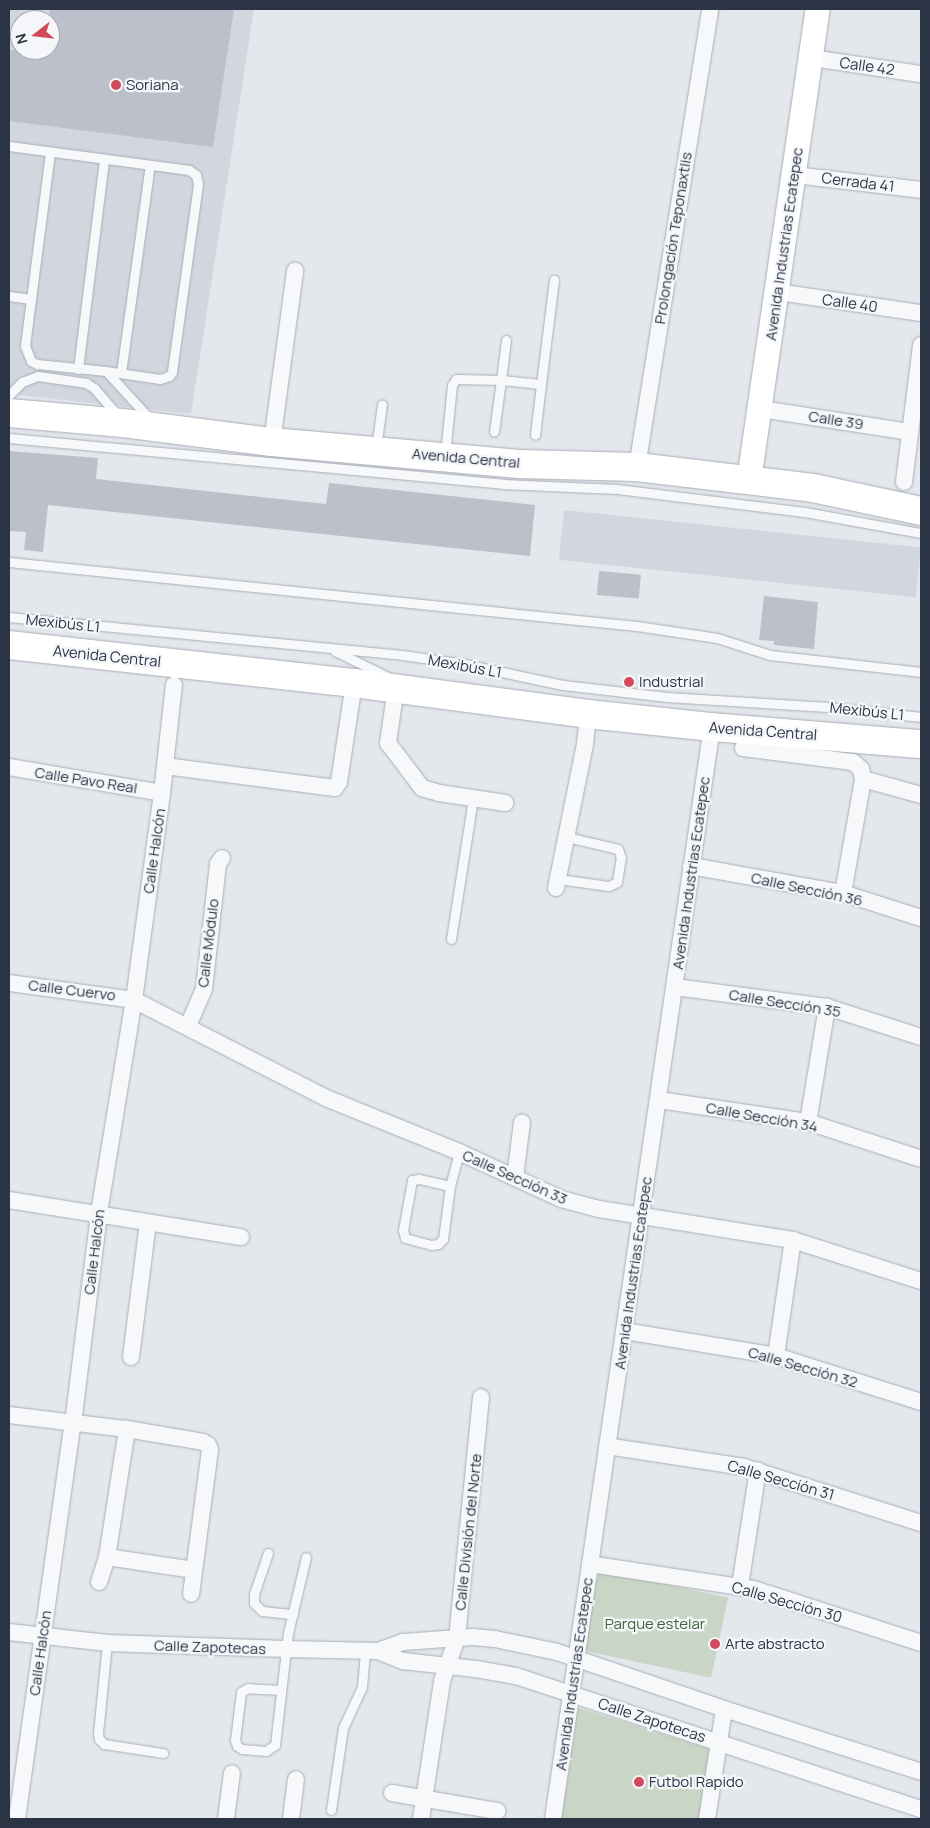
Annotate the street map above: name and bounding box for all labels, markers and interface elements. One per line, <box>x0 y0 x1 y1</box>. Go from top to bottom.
north arrow <box>10 10 60 60</box>
text: N <box>11 32 32 46</box>
street label: Calle 42 <box>838 53 896 79</box>
place label: Soriana <box>126 76 179 94</box>
marker: Soriana <box>110 79 122 91</box>
street label: Avenida Industrias Ecatepec <box>762 146 806 342</box>
street label: Prolongación Teponaxtlis <box>650 151 696 325</box>
street label: Cerrada 41 <box>821 169 895 195</box>
street label: Calle 40 <box>821 290 879 316</box>
street label: Calle 39 <box>807 407 865 433</box>
street label: Avenida Central <box>411 444 521 472</box>
street label: Mexibús L1 <box>25 610 101 636</box>
street label: Avenida Central <box>52 641 162 671</box>
street label: Mexibús L1 <box>427 651 503 681</box>
place label: Industrial <box>639 673 704 691</box>
marker: Industrial <box>623 676 635 688</box>
street label: Mexibús L1 <box>829 698 905 724</box>
street label: Avenida Central <box>708 718 818 744</box>
street label: Calle Pavo Real <box>33 763 139 797</box>
street label: Avenida Industrias Ecatepec <box>669 775 713 971</box>
street label: Calle Halcón <box>139 807 169 895</box>
street label: Calle Sección 36 <box>749 868 865 910</box>
street label: Calle Módulo <box>194 897 222 989</box>
street label: Calle Cuervo <box>27 976 117 1004</box>
street label: Calle Sección 35 <box>728 985 842 1021</box>
street label: Calle Sección 34 <box>705 1098 819 1136</box>
street label: Calle Sección 33 <box>460 1146 570 1208</box>
street label: Avenida Industrias Ecatepec <box>611 1175 655 1371</box>
street label: Calle Halcón <box>80 1208 108 1296</box>
street label: Calle Sección 32 <box>746 1343 860 1391</box>
street label: Calle División del Norte <box>451 1453 485 1611</box>
street label: Calle Sección 31 <box>725 1456 837 1504</box>
street label: Avenida Industrias Ecatepec <box>552 1576 596 1772</box>
street label: Calle Sección 30 <box>730 1578 844 1626</box>
street label: Calle Halcón <box>25 1609 55 1697</box>
park label: Parque estelar <box>605 1615 705 1633</box>
place label: Arte abstracto <box>725 1635 825 1653</box>
street label: Calle Zapotecas <box>154 1636 266 1658</box>
marker: Arte abstracto <box>709 1638 721 1650</box>
street label: Calle Zapotecas <box>596 1694 708 1746</box>
place label: Futbol Rapido <box>649 1773 744 1791</box>
marker: Futbol Rapido <box>633 1776 645 1788</box>

